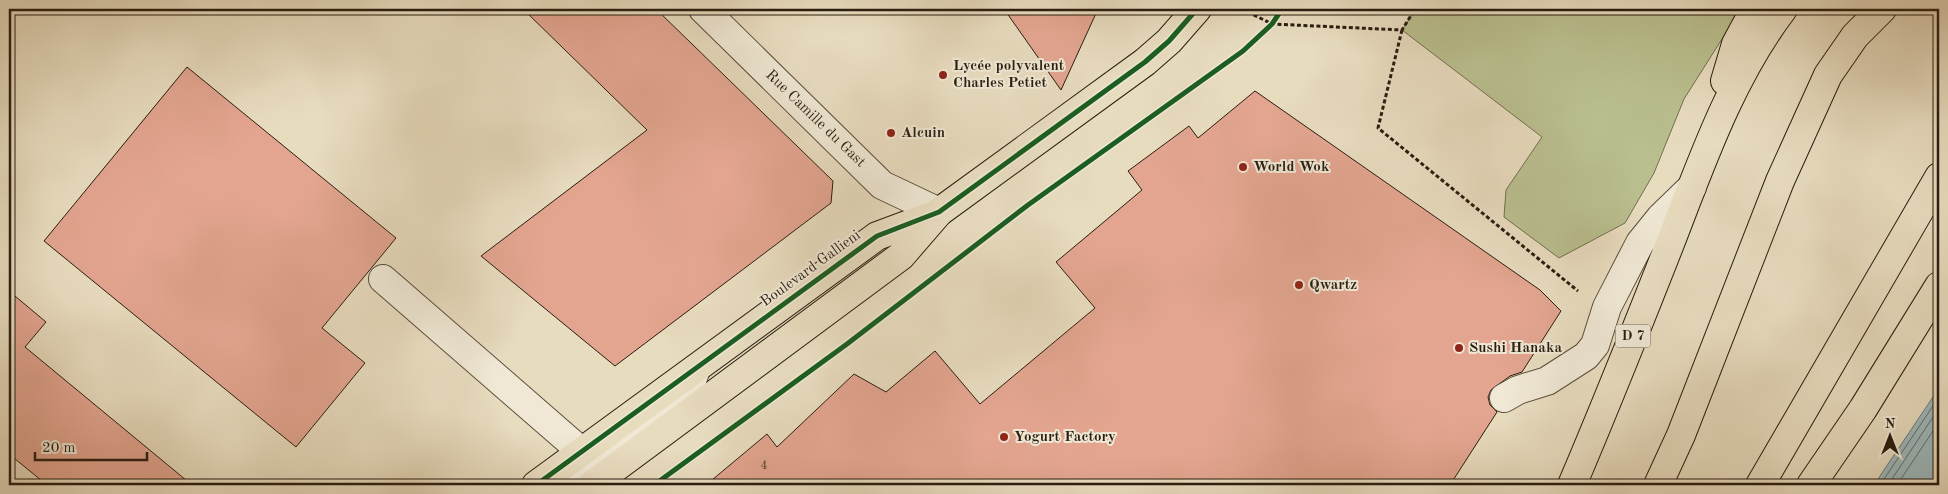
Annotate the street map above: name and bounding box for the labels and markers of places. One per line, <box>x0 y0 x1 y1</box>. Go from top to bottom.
place label: Lycée polyvalent Charles Petiet <box>953 59 1065 91</box>
marker: Lycée polyvalent Charles Petiet <box>937 69 949 81</box>
place label: Alcuin <box>901 126 945 141</box>
marker: Alcuin <box>885 127 897 139</box>
place label: World Wok <box>1253 160 1330 175</box>
marker: World Wok <box>1237 161 1249 173</box>
place label: Qwartz <box>1309 278 1357 293</box>
marker: Qwartz <box>1293 279 1305 291</box>
place label: Sushi Hanaka <box>1469 341 1562 356</box>
marker: Sushi Hanaka <box>1453 342 1465 354</box>
place label: Yogurt Factory <box>1014 430 1116 445</box>
marker: Yogurt Factory <box>998 431 1010 443</box>

